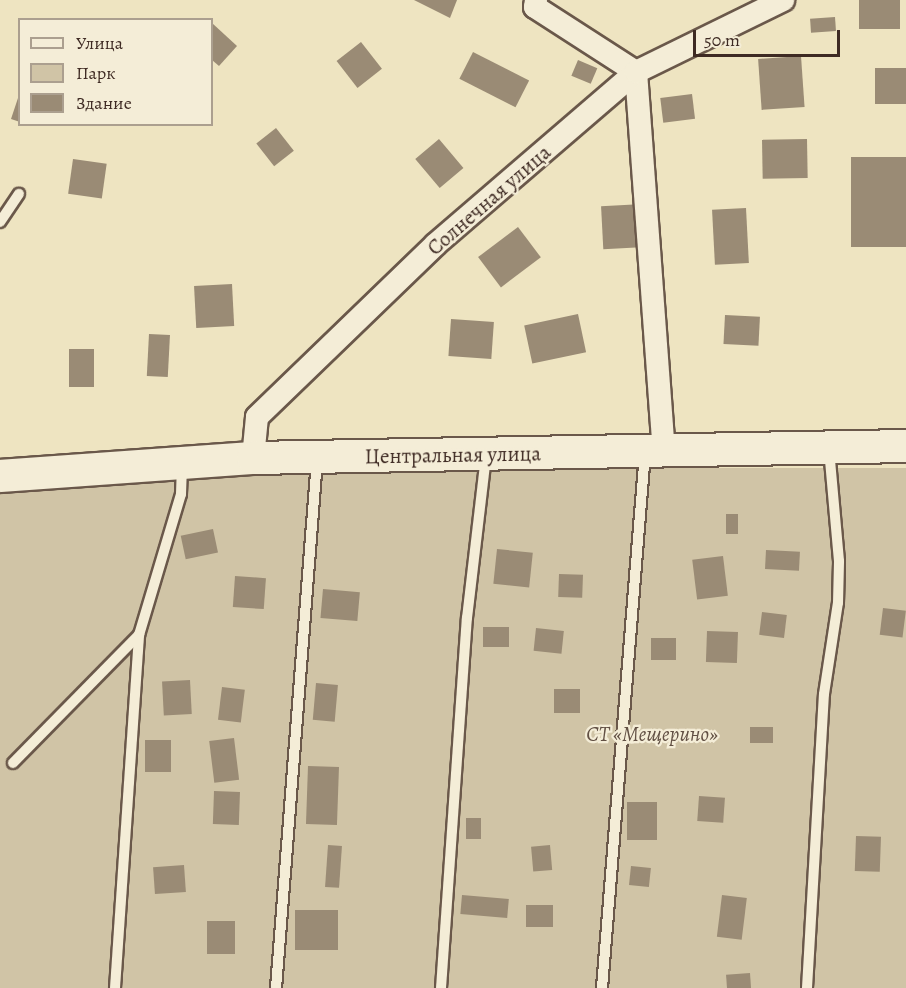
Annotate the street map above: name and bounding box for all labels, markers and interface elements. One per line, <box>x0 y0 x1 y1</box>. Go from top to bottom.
legend <box>18 18 213 126</box>
scale bar <box>696 18 843 56</box>
text: 50 m <box>704 28 740 52</box>
text: Улица <box>76 31 123 55</box>
text: Парк <box>76 61 116 85</box>
text: Здание <box>76 91 132 115</box>
street label: Солнечная улица <box>422 139 556 261</box>
street label: Центральная улица <box>365 441 541 469</box>
park label: СТ «Мещерино» <box>586 721 718 747</box>

